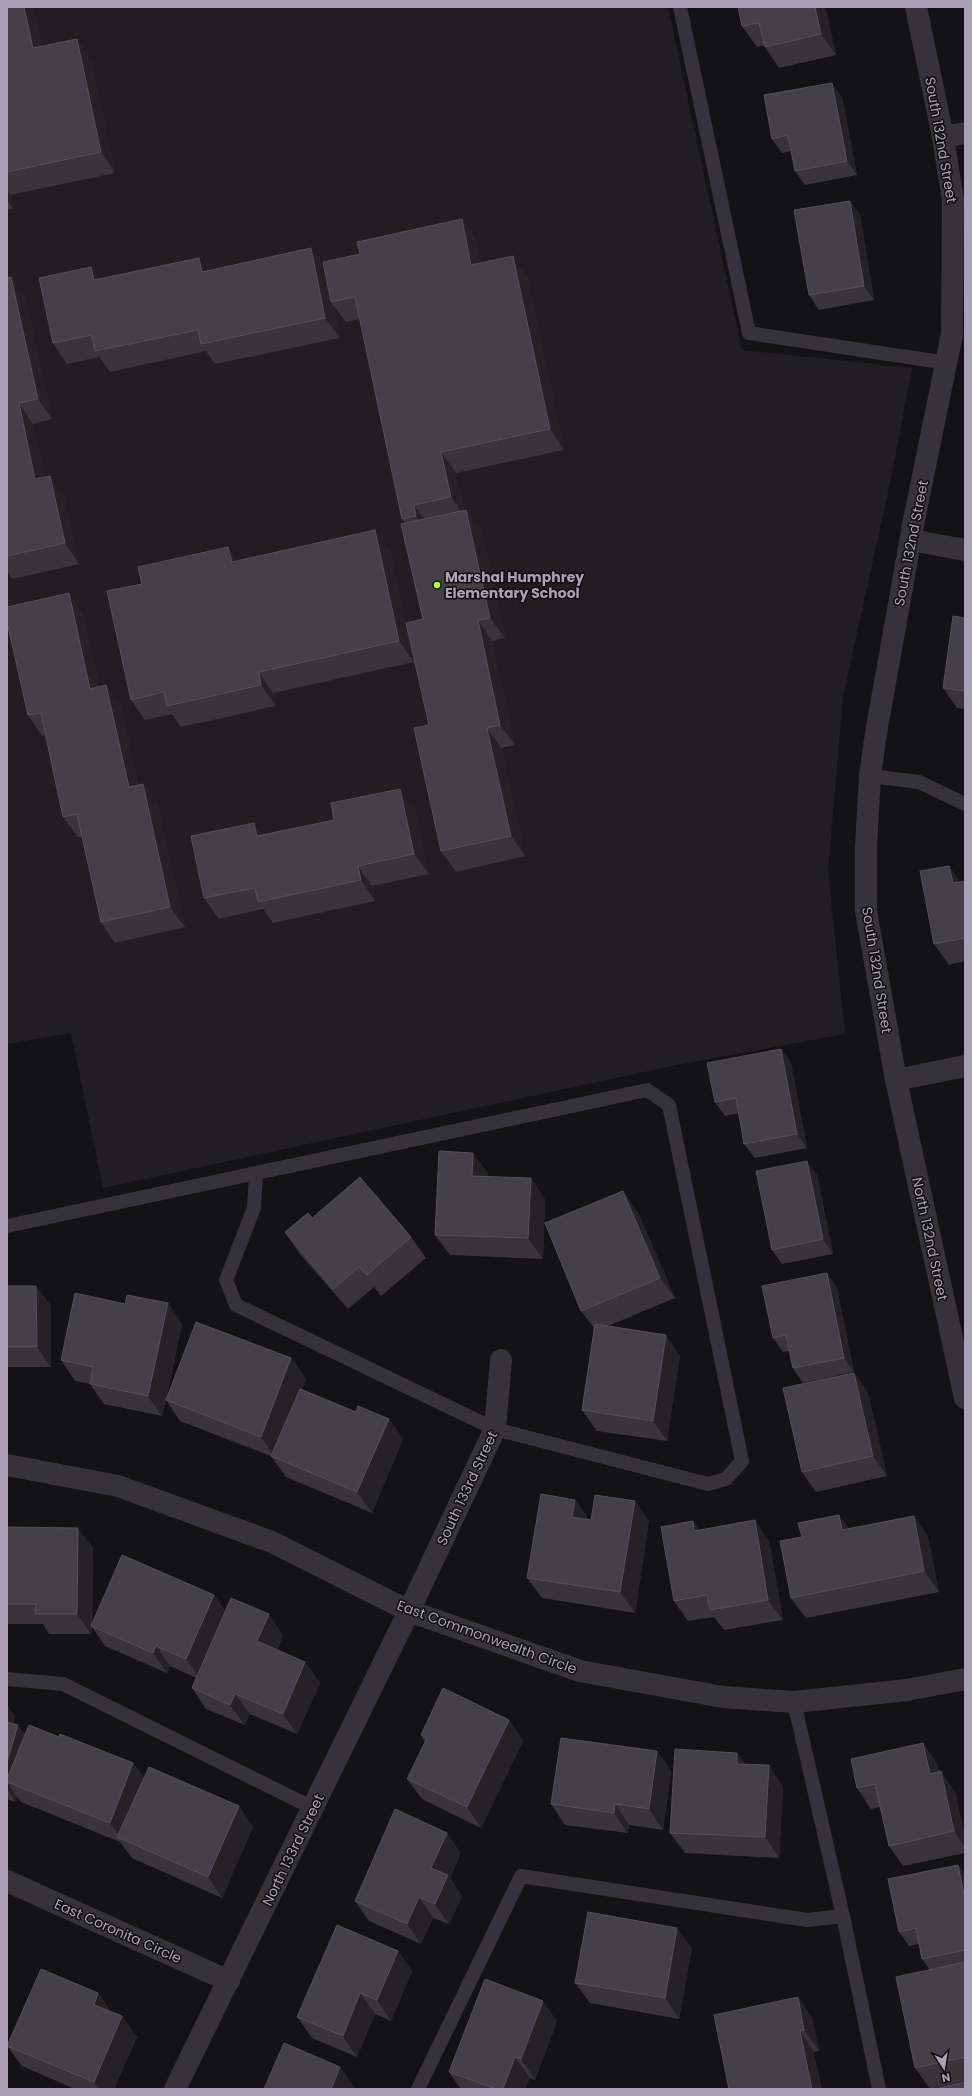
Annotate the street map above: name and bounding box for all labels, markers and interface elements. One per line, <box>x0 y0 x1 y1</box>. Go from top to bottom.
street label: South 132nd Street <box>920 75 962 205</box>
street label: South 132nd Street <box>889 478 933 608</box>
place label: Marshal Humphrey Elementary School <box>445 567 584 603</box>
marker: Marshal Humphrey Elementary School <box>432 580 442 590</box>
street label: South 132nd Street <box>857 905 897 1035</box>
street label: North 132nd Street <box>907 1175 953 1303</box>
street label: South 133rd Street <box>432 1427 502 1549</box>
street label: East Commonwealth Circle <box>394 1595 580 1679</box>
street label: North 133rd Street <box>257 1791 329 1909</box>
street label: East Coronita Circle <box>51 1894 185 1968</box>
north arrow <box>924 2048 964 2088</box>
text: N <box>940 2069 952 2086</box>

